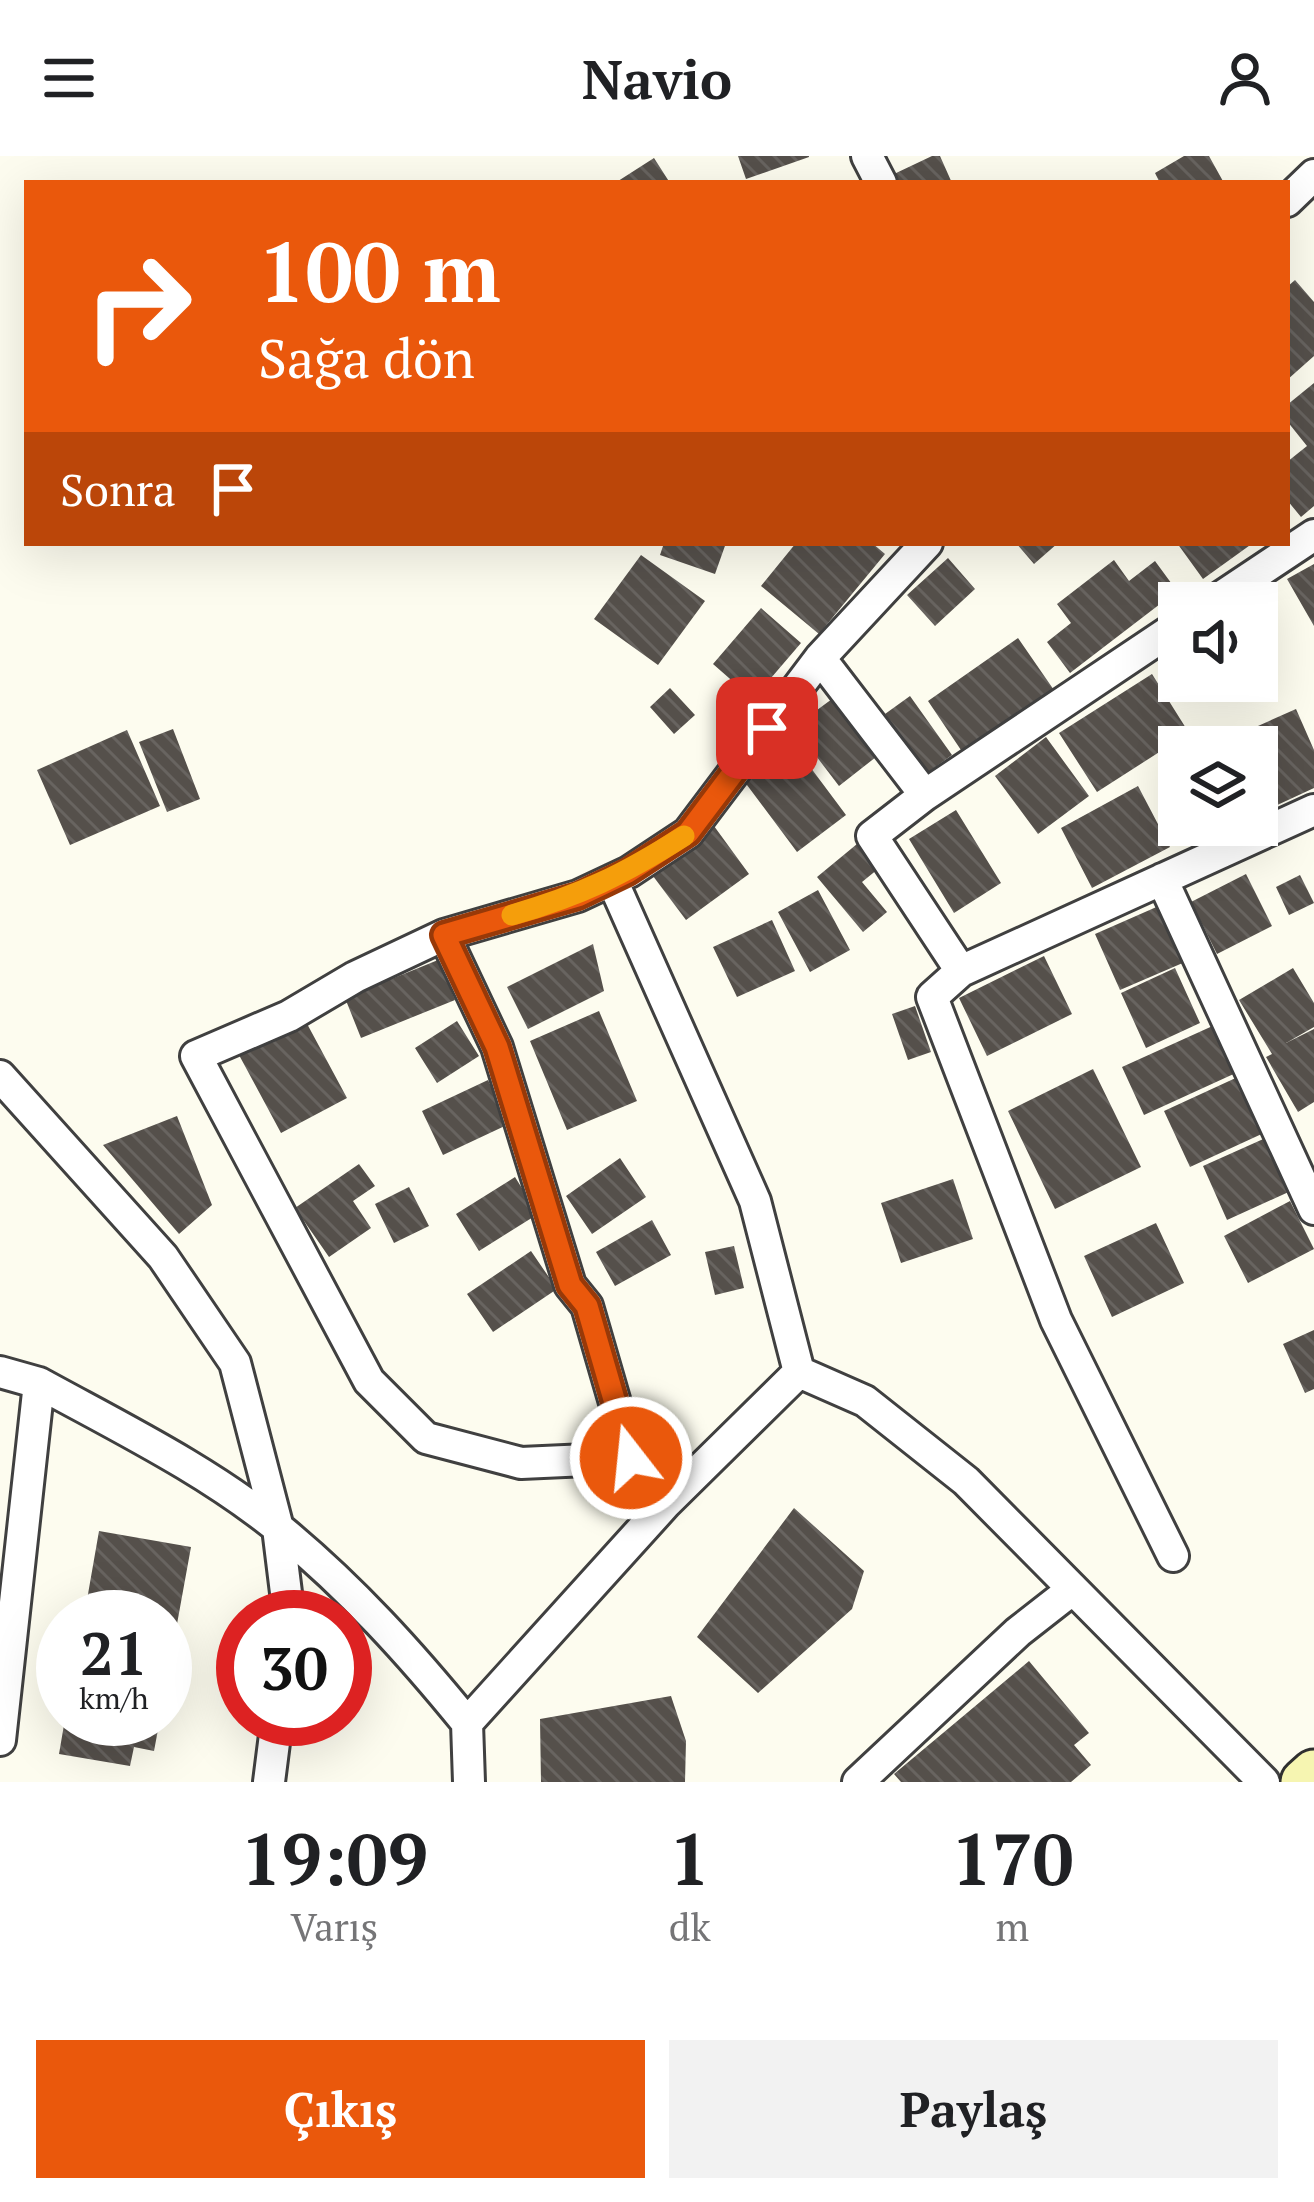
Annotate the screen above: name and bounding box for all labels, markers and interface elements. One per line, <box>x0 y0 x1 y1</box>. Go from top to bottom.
text: Navio <box>582 43 732 114</box>
icon: menu <box>36 45 102 111</box>
icon: person <box>1212 45 1278 111</box>
text: 100 m <box>258 215 501 326</box>
icon: right <box>60 228 216 384</box>
text: Sağa dön <box>258 322 475 393</box>
icon: arrive <box>200 456 266 522</box>
text: Sonra <box>60 459 176 519</box>
map controls <box>1158 582 1278 846</box>
button: sound <box>1158 582 1278 702</box>
pin <box>716 677 818 779</box>
icon: arrive <box>734 695 800 761</box>
button: layers <box>1158 726 1278 846</box>
position arrow <box>568 1395 694 1521</box>
speed limit sign: 30 <box>216 1590 372 1746</box>
text: 21 <box>80 1613 148 1692</box>
text: km/h <box>79 1678 149 1718</box>
text: 19:09 <box>241 1810 428 1906</box>
text: 1 <box>669 1810 710 1906</box>
text: 170 <box>951 1810 1073 1906</box>
text: Varış <box>291 1900 378 1952</box>
text: dk <box>669 1900 711 1952</box>
text: m <box>995 1900 1029 1952</box>
button: Çıkış <box>36 2040 645 2178</box>
button: Paylaş <box>669 2040 1278 2178</box>

